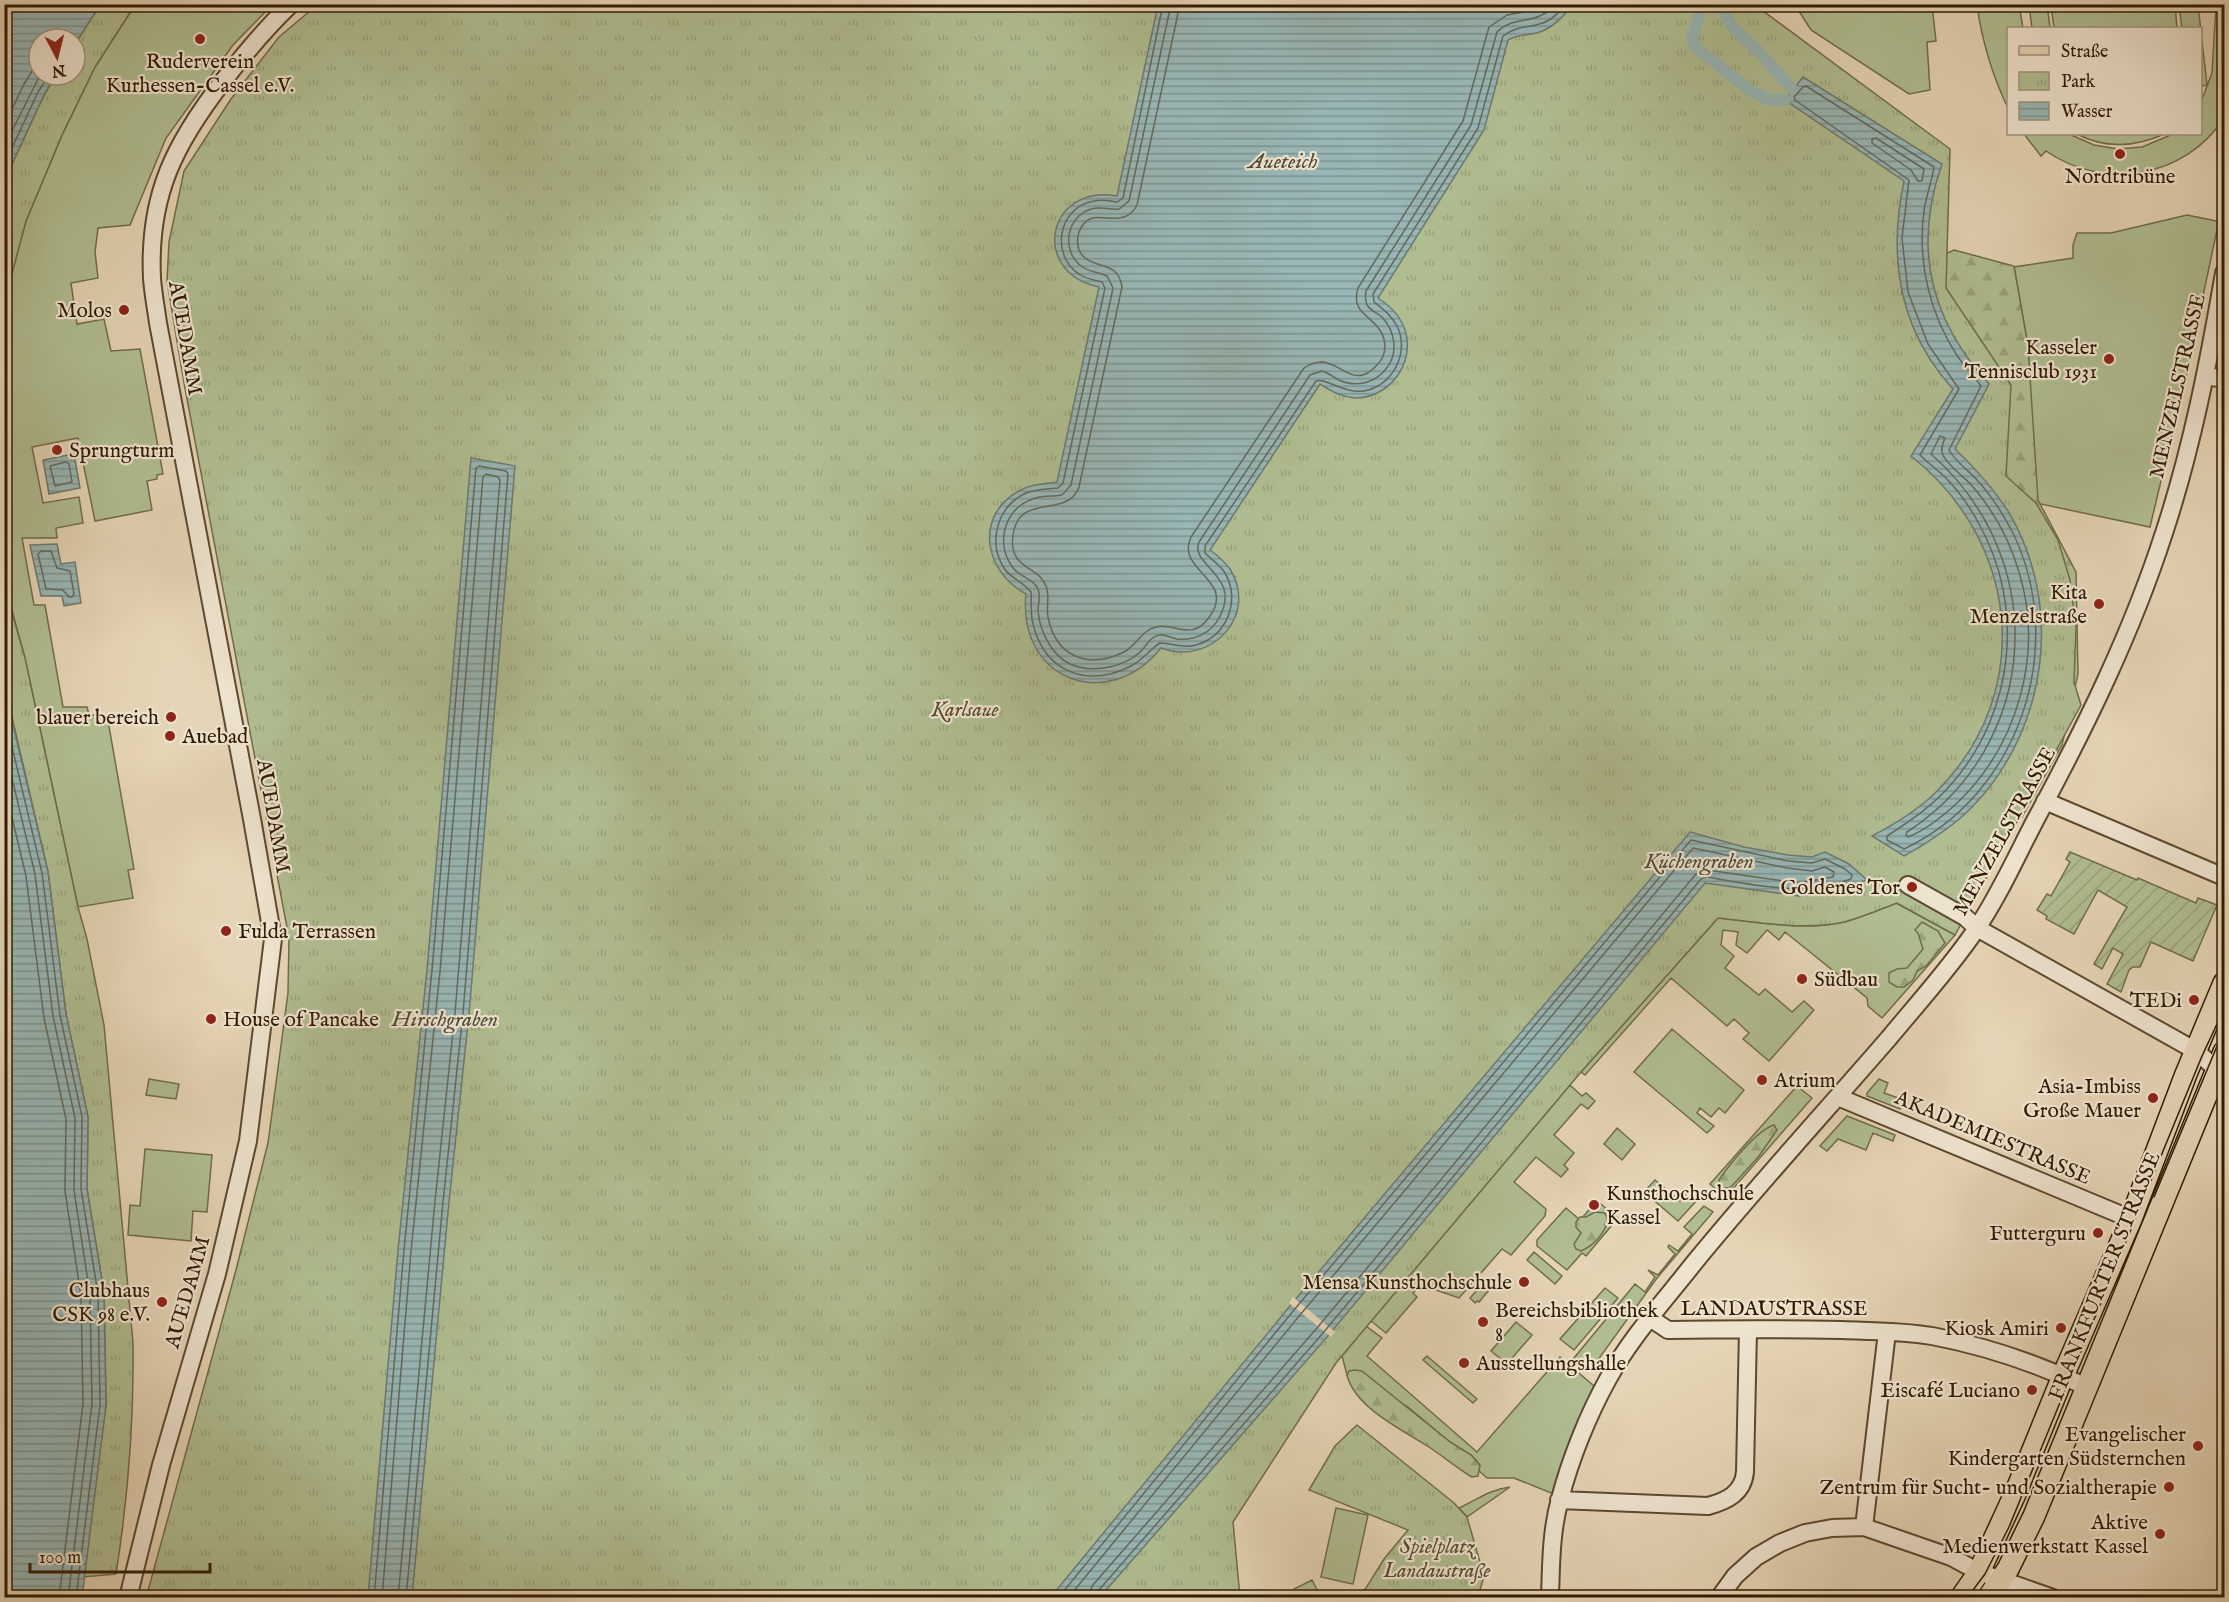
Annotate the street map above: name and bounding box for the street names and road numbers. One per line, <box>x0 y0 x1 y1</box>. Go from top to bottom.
street label: AUEDAMM <box>161 278 208 398</box>
street label: MENZELSTRASSE <box>2144 291 2213 481</box>
street label: MENZELSTRASSE <box>1948 743 2063 921</box>
street label: AUEDAMM <box>249 756 296 876</box>
street label: AKADEMIESTRASSE <box>1889 1084 2094 1192</box>
street label: FRANKFURTER STRASSE <box>2043 1148 2168 1405</box>
street label: AUEDAMM <box>159 1233 217 1353</box>
street label: LANDAUSTRASSE <box>1681 1296 1867 1323</box>

